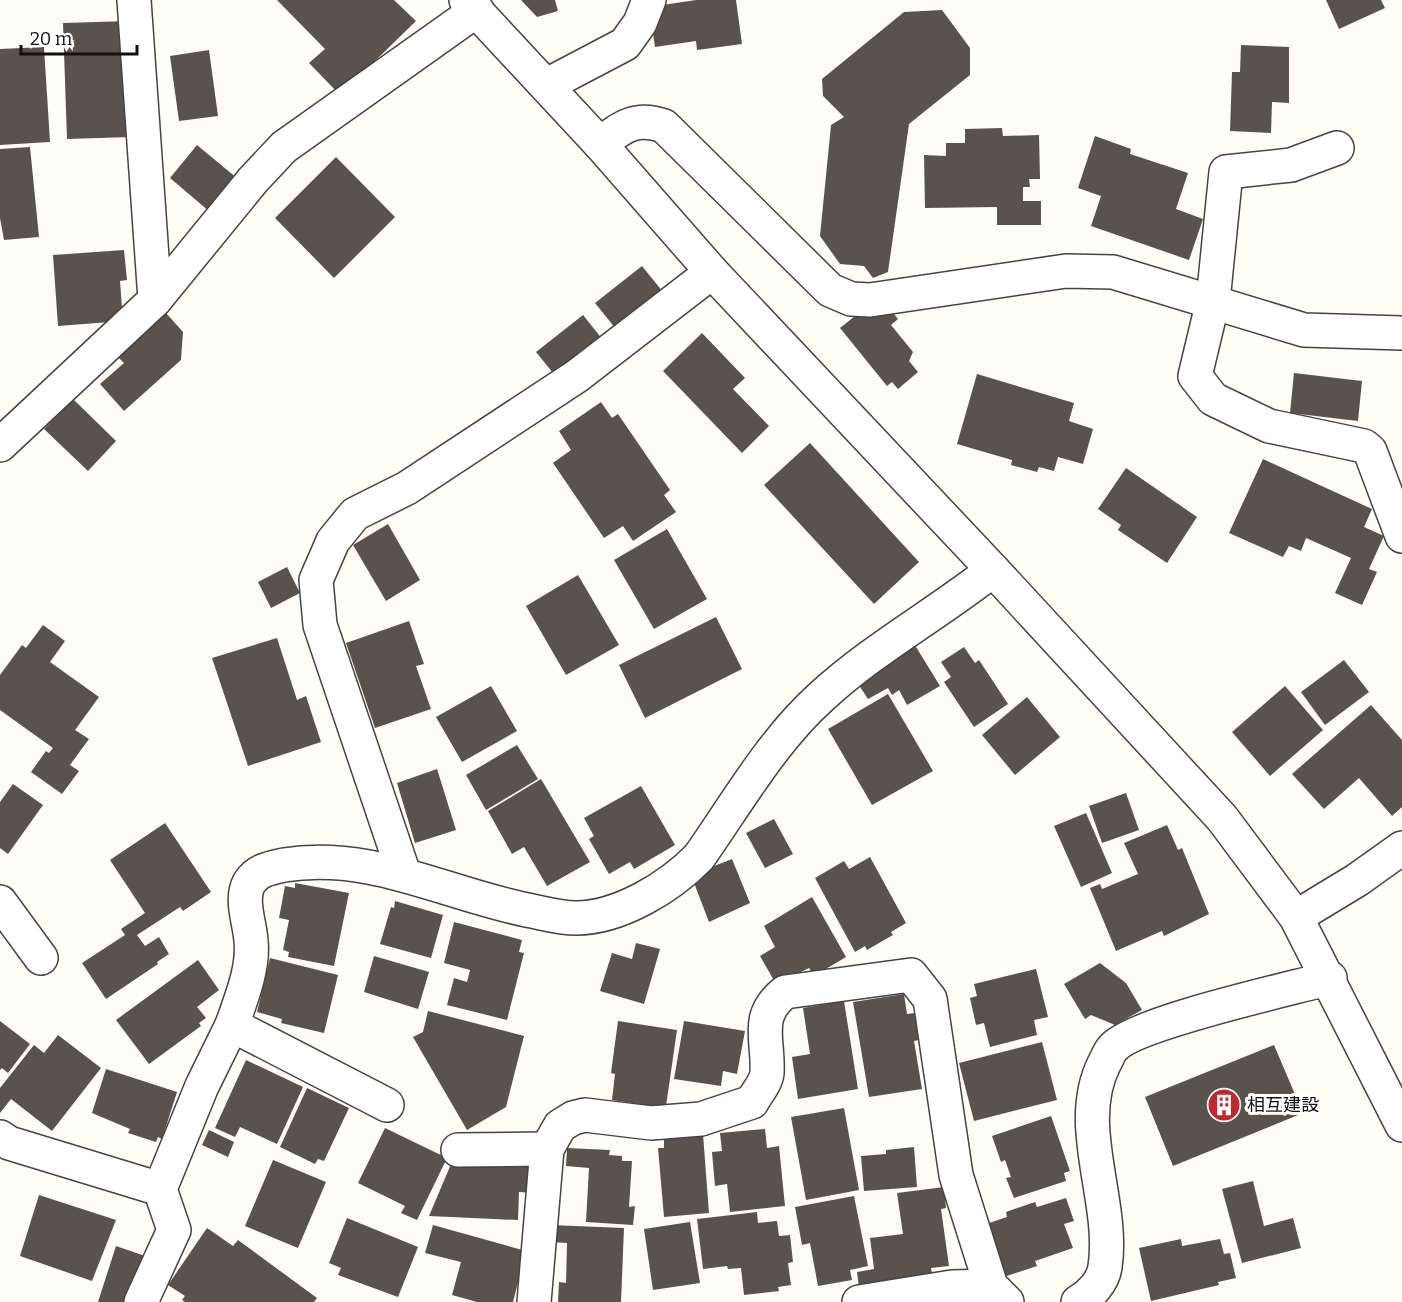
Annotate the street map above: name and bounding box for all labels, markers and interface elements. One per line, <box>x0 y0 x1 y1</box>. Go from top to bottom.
scale bar <box>21 18 136 56</box>
text: 20 m <box>30 28 72 50</box>
building icon: 相互建設 <box>1206 1087 1242 1123</box>
place label: 相互建設 <box>1247 1094 1319 1116</box>

